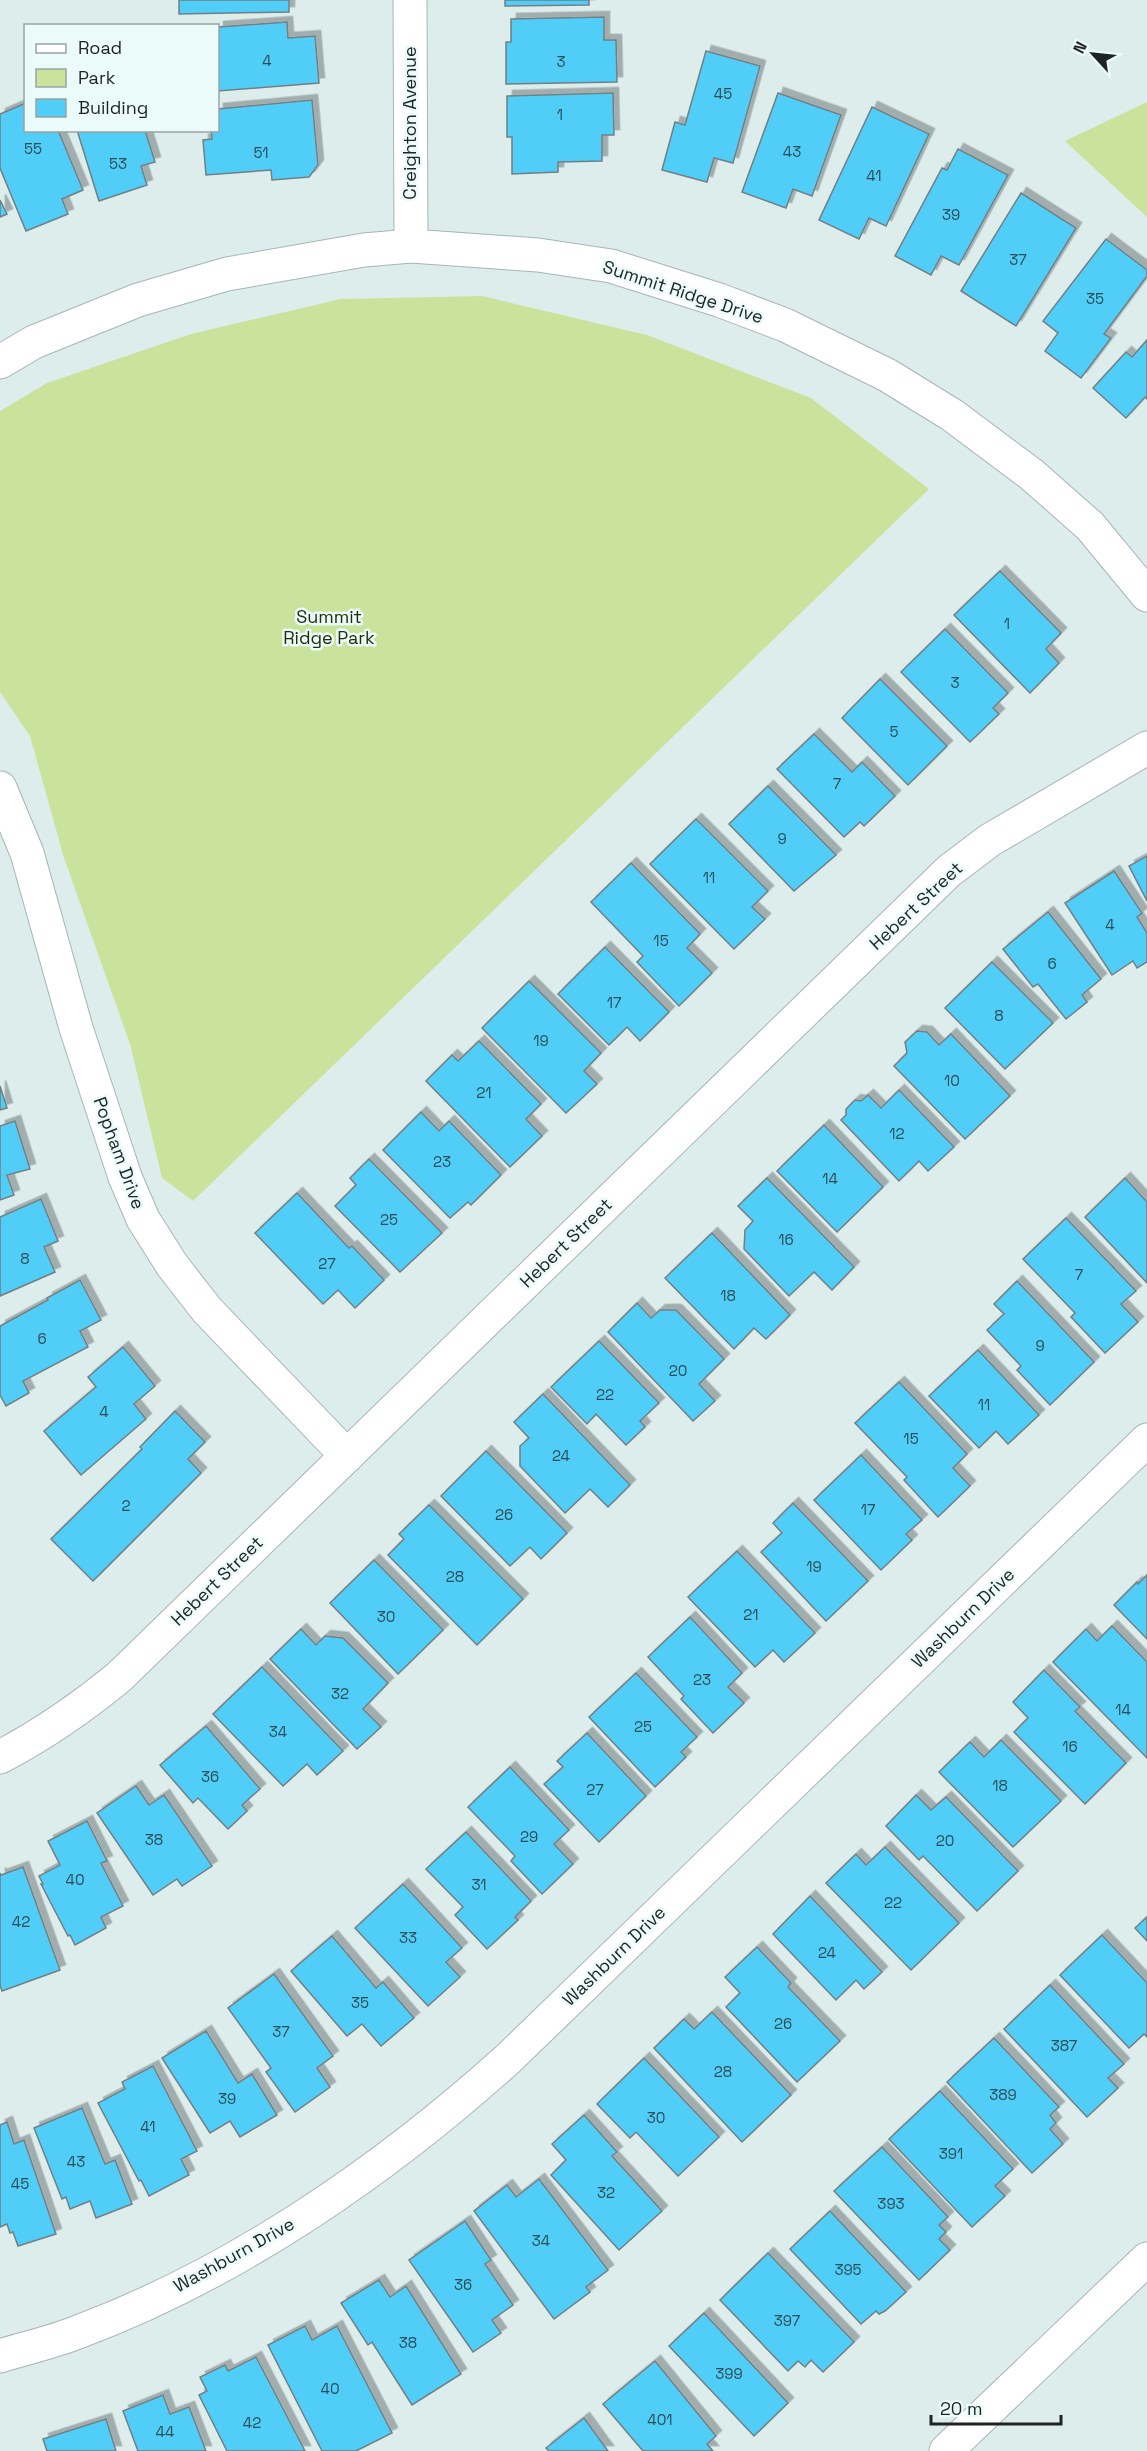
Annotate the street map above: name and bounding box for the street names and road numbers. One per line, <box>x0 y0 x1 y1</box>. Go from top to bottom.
street label: Creighton Avenue <box>398 46 421 200</box>
street label: Summit Ridge Drive <box>600 255 766 328</box>
street label: Hebert Street <box>864 857 967 955</box>
street label: Popham Drive <box>89 1094 150 1212</box>
street label: Hebert Street <box>515 1193 617 1292</box>
street label: Hebert Street <box>166 1531 268 1630</box>
street label: Washburn Drive <box>906 1563 1019 1673</box>
street label: Washburn Drive <box>557 1901 670 2011</box>
street label: Washburn Drive <box>169 2212 298 2297</box>

